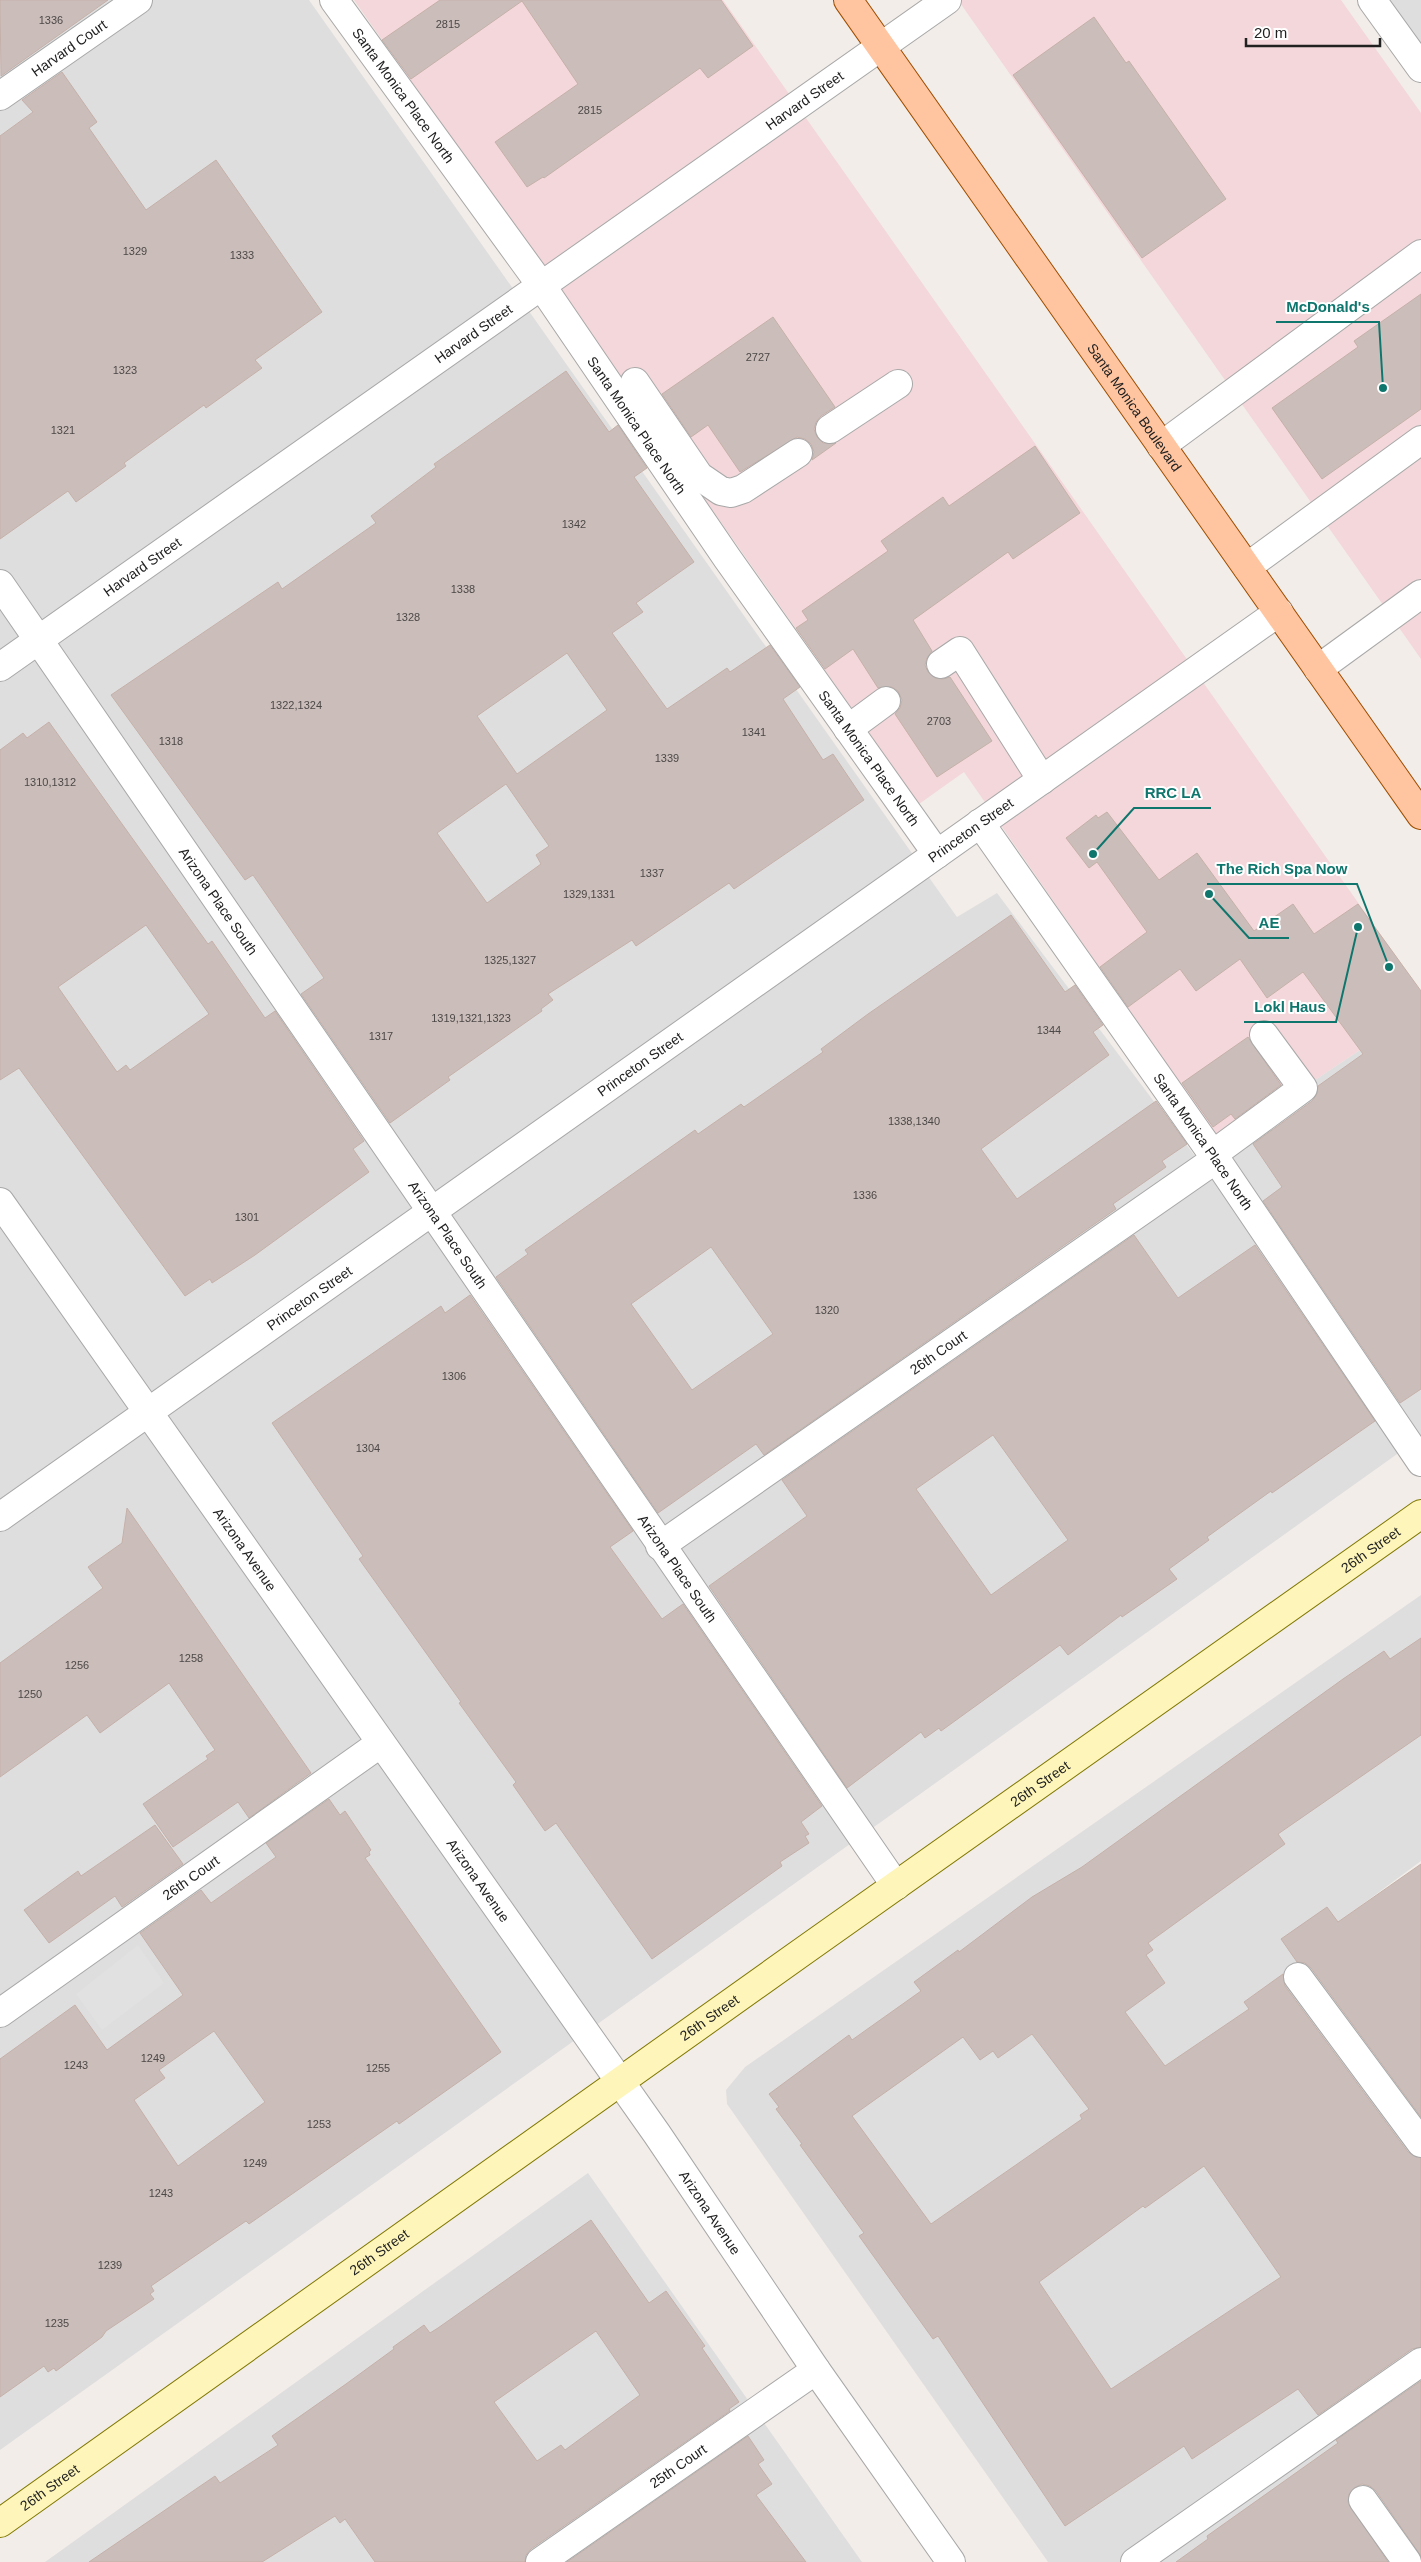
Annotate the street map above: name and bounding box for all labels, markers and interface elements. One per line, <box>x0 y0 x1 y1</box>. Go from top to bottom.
house number: 1336 <box>39 14 63 26</box>
scale bar <box>1246 15 1380 47</box>
street label: Harvard Court <box>28 16 110 80</box>
house number: 2815 <box>436 18 460 30</box>
text: 20 m <box>1254 24 1287 41</box>
street label: Santa Monica Place North <box>349 25 458 166</box>
street label: Harvard Street <box>763 68 846 133</box>
house number: 2815 <box>578 104 602 116</box>
house number: 1329 <box>123 245 147 257</box>
house number: 1333 <box>230 249 254 261</box>
callout: McDonald's <box>1276 292 1379 322</box>
text: McDonald's <box>1286 298 1370 315</box>
street label: Harvard Street <box>432 301 515 366</box>
street label: Santa Monica Boulevard <box>1084 340 1185 474</box>
house number: 2727 <box>746 351 770 363</box>
street label: Santa Monica Place North <box>584 354 689 497</box>
house number: 1323 <box>113 364 137 376</box>
house number: 1321 <box>51 424 75 436</box>
house number: 1342 <box>562 518 586 530</box>
street label: Harvard Street <box>100 534 184 600</box>
house number: 1338 <box>451 583 475 595</box>
house number: 1328 <box>396 611 420 623</box>
street label: Santa Monica Place North <box>815 687 923 829</box>
house number: 1322,1324 <box>270 699 322 711</box>
house number: 2703 <box>927 715 951 727</box>
house number: 1341 <box>742 726 766 738</box>
house number: 1318 <box>159 735 183 747</box>
house number: 1339 <box>655 752 679 764</box>
house number: 1310,1312 <box>24 776 76 788</box>
callout: RRC LA <box>1134 778 1211 808</box>
text: RRC LA <box>1145 784 1201 801</box>
street label: Princeton Street <box>925 795 1016 866</box>
street label: Arizona Place South <box>176 844 261 958</box>
callout: The Rich Spa Now <box>1207 854 1357 884</box>
text: The Rich Spa Now <box>1217 860 1348 877</box>
house number: 1337 <box>640 867 664 879</box>
house number: 1329,1331 <box>563 888 615 900</box>
callout: AE <box>1249 908 1289 938</box>
text: AE <box>1259 914 1279 931</box>
house number: 1325,1327 <box>484 954 536 966</box>
callout: Lokl Haus <box>1244 992 1336 1022</box>
text: Lokl Haus <box>1254 998 1326 1015</box>
house number: 1319,1321,1323 <box>431 1012 511 1024</box>
house number: 1344 <box>1037 1024 1061 1036</box>
street label: Princeton Street <box>594 1029 686 1100</box>
house number: 1317 <box>369 1030 393 1042</box>
street label: Santa Monica Place North <box>1150 1070 1256 1213</box>
house number: 1338,1340 <box>888 1115 940 1127</box>
street label: Arizona Place South <box>405 1178 490 1292</box>
house number: 1336 <box>853 1189 877 1201</box>
house number: 1301 <box>235 1211 259 1223</box>
street label: Princeton Street <box>264 1262 355 1334</box>
house number: 1320 <box>815 1304 839 1316</box>
street label: 26th Court <box>907 1327 970 1378</box>
house number: 1306 <box>442 1370 466 1382</box>
house number: 1304 <box>356 1442 380 1454</box>
street label: Arizona Avenue <box>210 1505 280 1594</box>
street label: Arizona Place South <box>635 1512 720 1625</box>
street label: 26th Street <box>1338 1523 1403 1576</box>
house number: 1258 <box>179 1652 203 1664</box>
house number: 1256 <box>65 1659 89 1671</box>
house number: 1250 <box>18 1688 42 1700</box>
street label: 26th Street <box>1007 1757 1073 1810</box>
street label: Arizona Avenue <box>443 1836 513 1925</box>
street label: 26th Court <box>160 1852 222 1903</box>
street label: 26th Street <box>677 1991 742 2044</box>
house number: 1249 <box>141 2052 165 2064</box>
house number: 1243 <box>64 2059 88 2071</box>
house number: 1255 <box>366 2062 390 2074</box>
house number: 1253 <box>307 2118 331 2130</box>
house number: 1249 <box>243 2157 267 2169</box>
street label: Arizona Avenue <box>676 2167 744 2258</box>
house number: 1243 <box>149 2187 173 2199</box>
street label: 26th Street <box>347 2226 412 2278</box>
house number: 1239 <box>98 2259 122 2271</box>
house number: 1235 <box>45 2317 69 2329</box>
street label: 25th Court <box>646 2441 709 2491</box>
street label: 26th Street <box>17 2461 82 2514</box>

